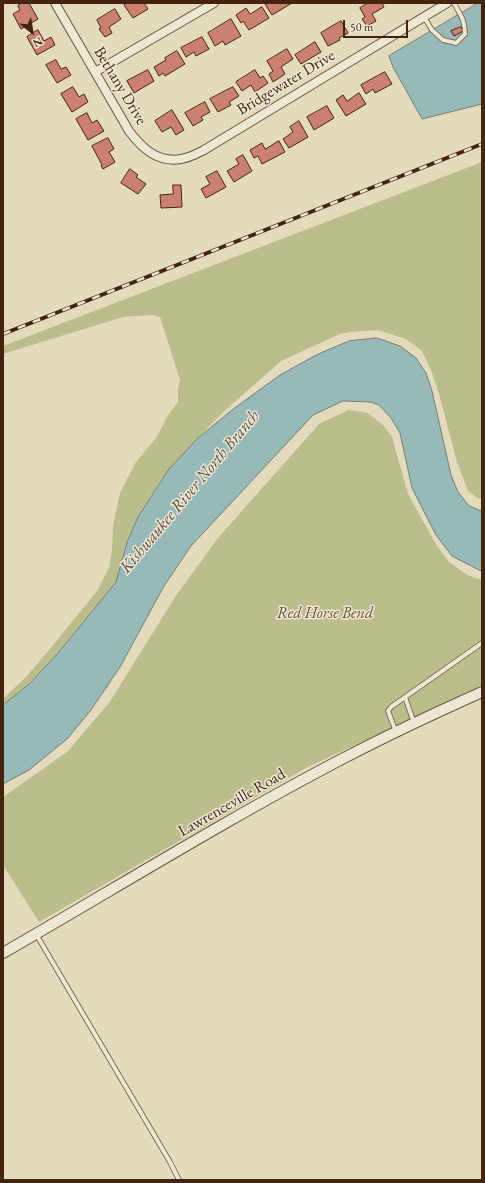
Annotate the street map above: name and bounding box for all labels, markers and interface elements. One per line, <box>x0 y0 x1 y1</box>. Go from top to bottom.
north arrow <box>12 12 52 52</box>
scale bar <box>345 12 410 38</box>
text: 50 m <box>350 19 373 35</box>
text: N <box>31 34 45 51</box>
street label: Bethany Drive <box>89 44 151 128</box>
street label: Bridgewater Drive <box>233 46 339 120</box>
water label: Kishwaukee River North Branch <box>116 406 264 578</box>
park label: Red Horse Bend <box>277 604 373 624</box>
street label: Lawrenceville Road <box>175 765 289 841</box>

